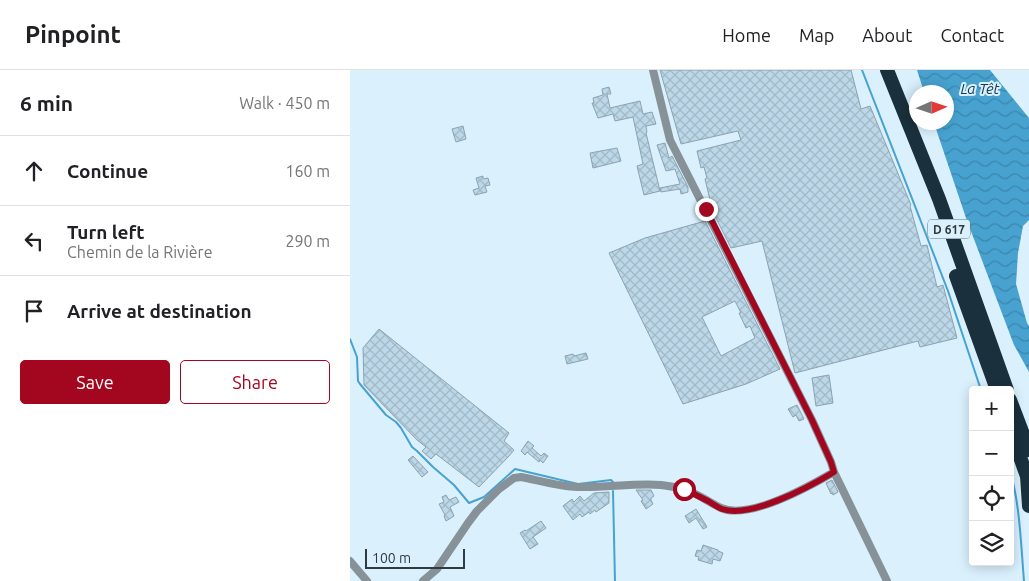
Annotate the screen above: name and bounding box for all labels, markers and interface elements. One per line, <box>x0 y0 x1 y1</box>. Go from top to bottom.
text: Pinpoint <box>25 21 121 48</box>
text: Home <box>722 25 771 45</box>
text: Map <box>799 25 834 45</box>
text: About <box>862 25 912 45</box>
text: Contact <box>940 25 1004 45</box>
water label: La Têt <box>961 80 1000 97</box>
north arrow <box>909 85 954 130</box>
text: 6 min <box>20 91 73 115</box>
text: Walk · 450 m <box>239 94 330 112</box>
icon: ahead <box>20 157 48 185</box>
text: Continue <box>67 160 148 182</box>
text: 160 m <box>285 162 330 180</box>
route end <box>695 198 718 221</box>
road number: D 617 <box>928 220 970 238</box>
text: Turn left <box>67 221 145 243</box>
icon: left <box>20 227 48 255</box>
text: 290 m <box>285 232 330 250</box>
text: Chemin de la Rivière <box>67 243 213 261</box>
icon: arrive <box>20 297 48 325</box>
text: Arrive at destination <box>67 300 252 322</box>
button: Save <box>20 360 170 404</box>
button: Share <box>180 360 330 404</box>
map controls <box>969 386 1014 566</box>
button: + <box>969 386 1014 431</box>
button: − <box>969 431 1014 476</box>
button: locate <box>969 476 1014 521</box>
route start <box>673 478 696 501</box>
button: layers <box>969 521 1014 566</box>
scale bar <box>365 546 465 569</box>
text: 100 m <box>372 550 411 566</box>

